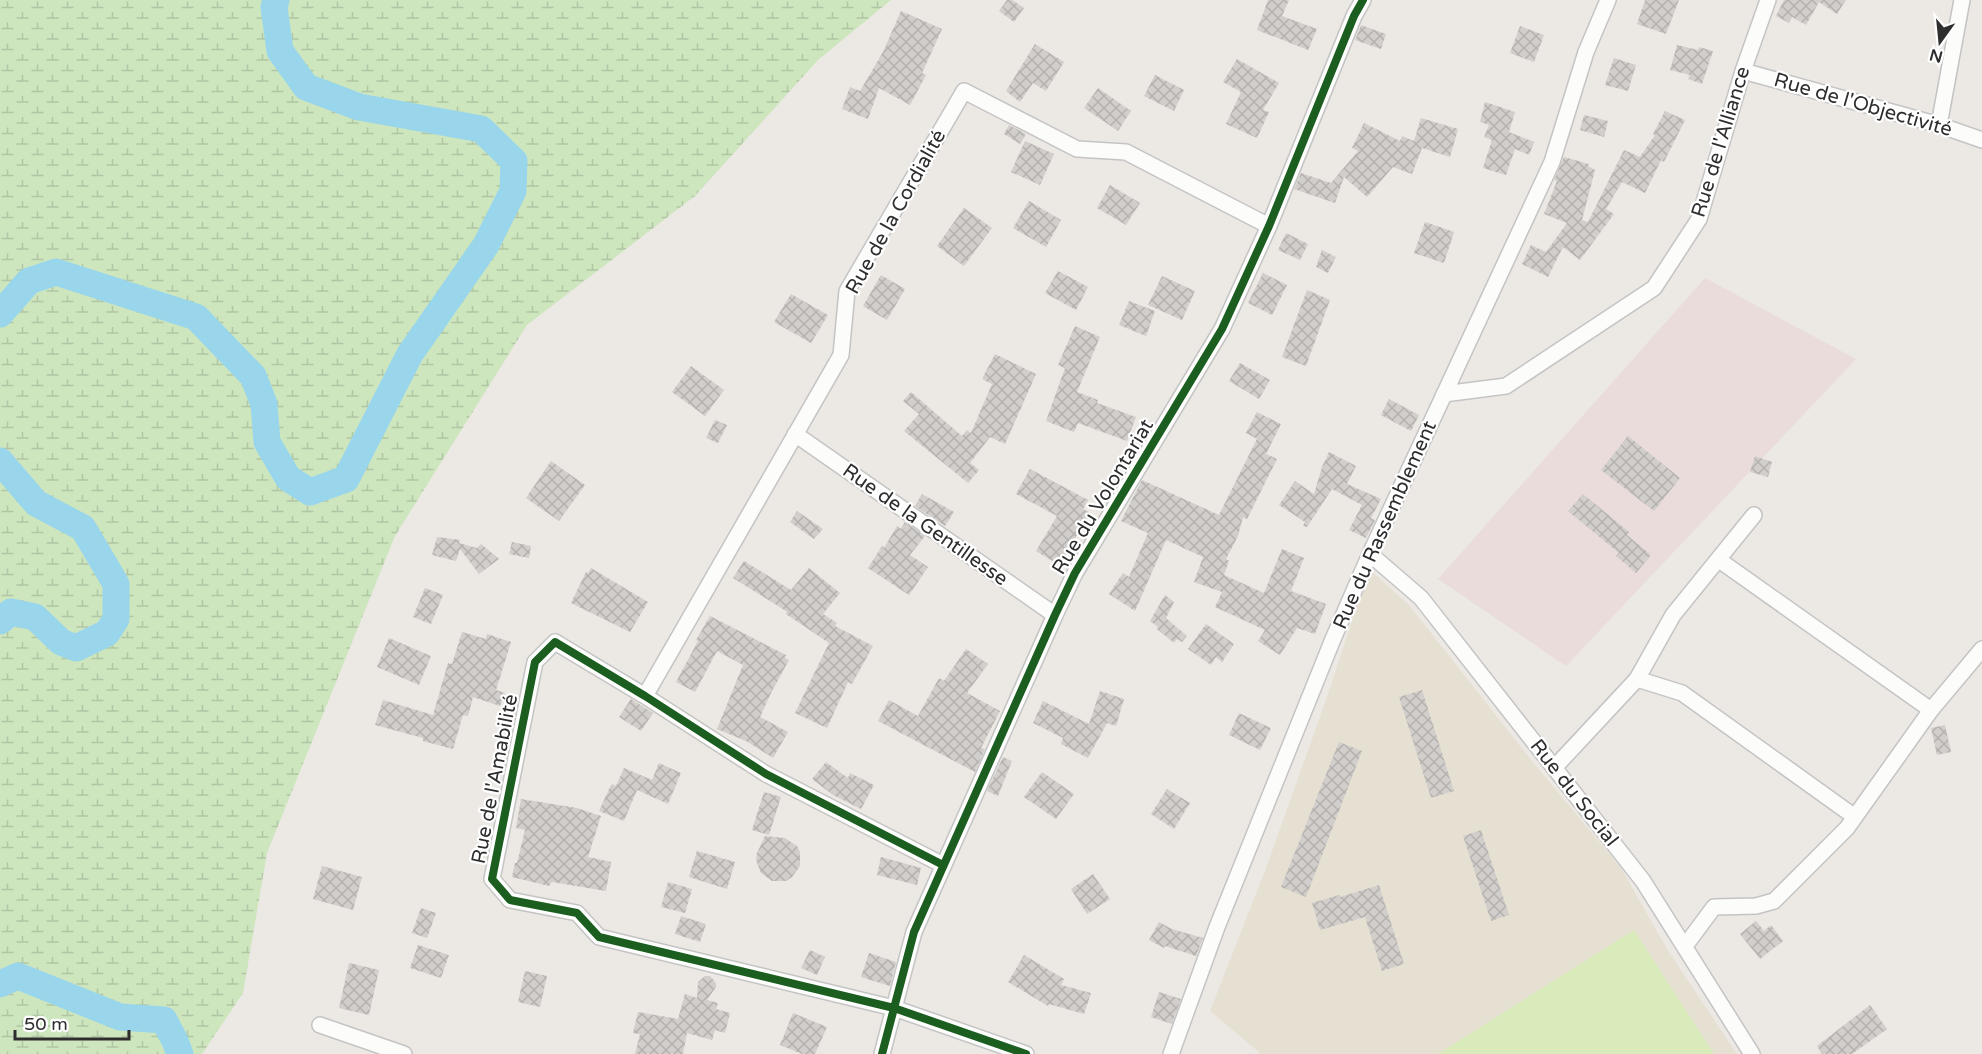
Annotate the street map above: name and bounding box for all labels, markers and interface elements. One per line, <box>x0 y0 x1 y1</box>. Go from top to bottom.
north arrow <box>1910 12 1970 72</box>
text: N <box>1928 44 1945 67</box>
street label: Rue de l'Alliance <box>1687 64 1755 220</box>
street label: Rue de l'Objectivité <box>1771 68 1955 142</box>
street label: Rue de la Cordialité <box>841 126 951 298</box>
street label: Rue du Volontariat <box>1047 415 1159 579</box>
street label: Rue du Rassemblement <box>1328 417 1442 633</box>
street label: Rue de la Gentillesse <box>838 459 1012 591</box>
street label: Rue de l'Amabilité <box>467 692 523 866</box>
street label: Rue du Social <box>1525 735 1623 851</box>
scale bar <box>15 1003 129 1041</box>
text: 50 m <box>24 1013 68 1035</box>

